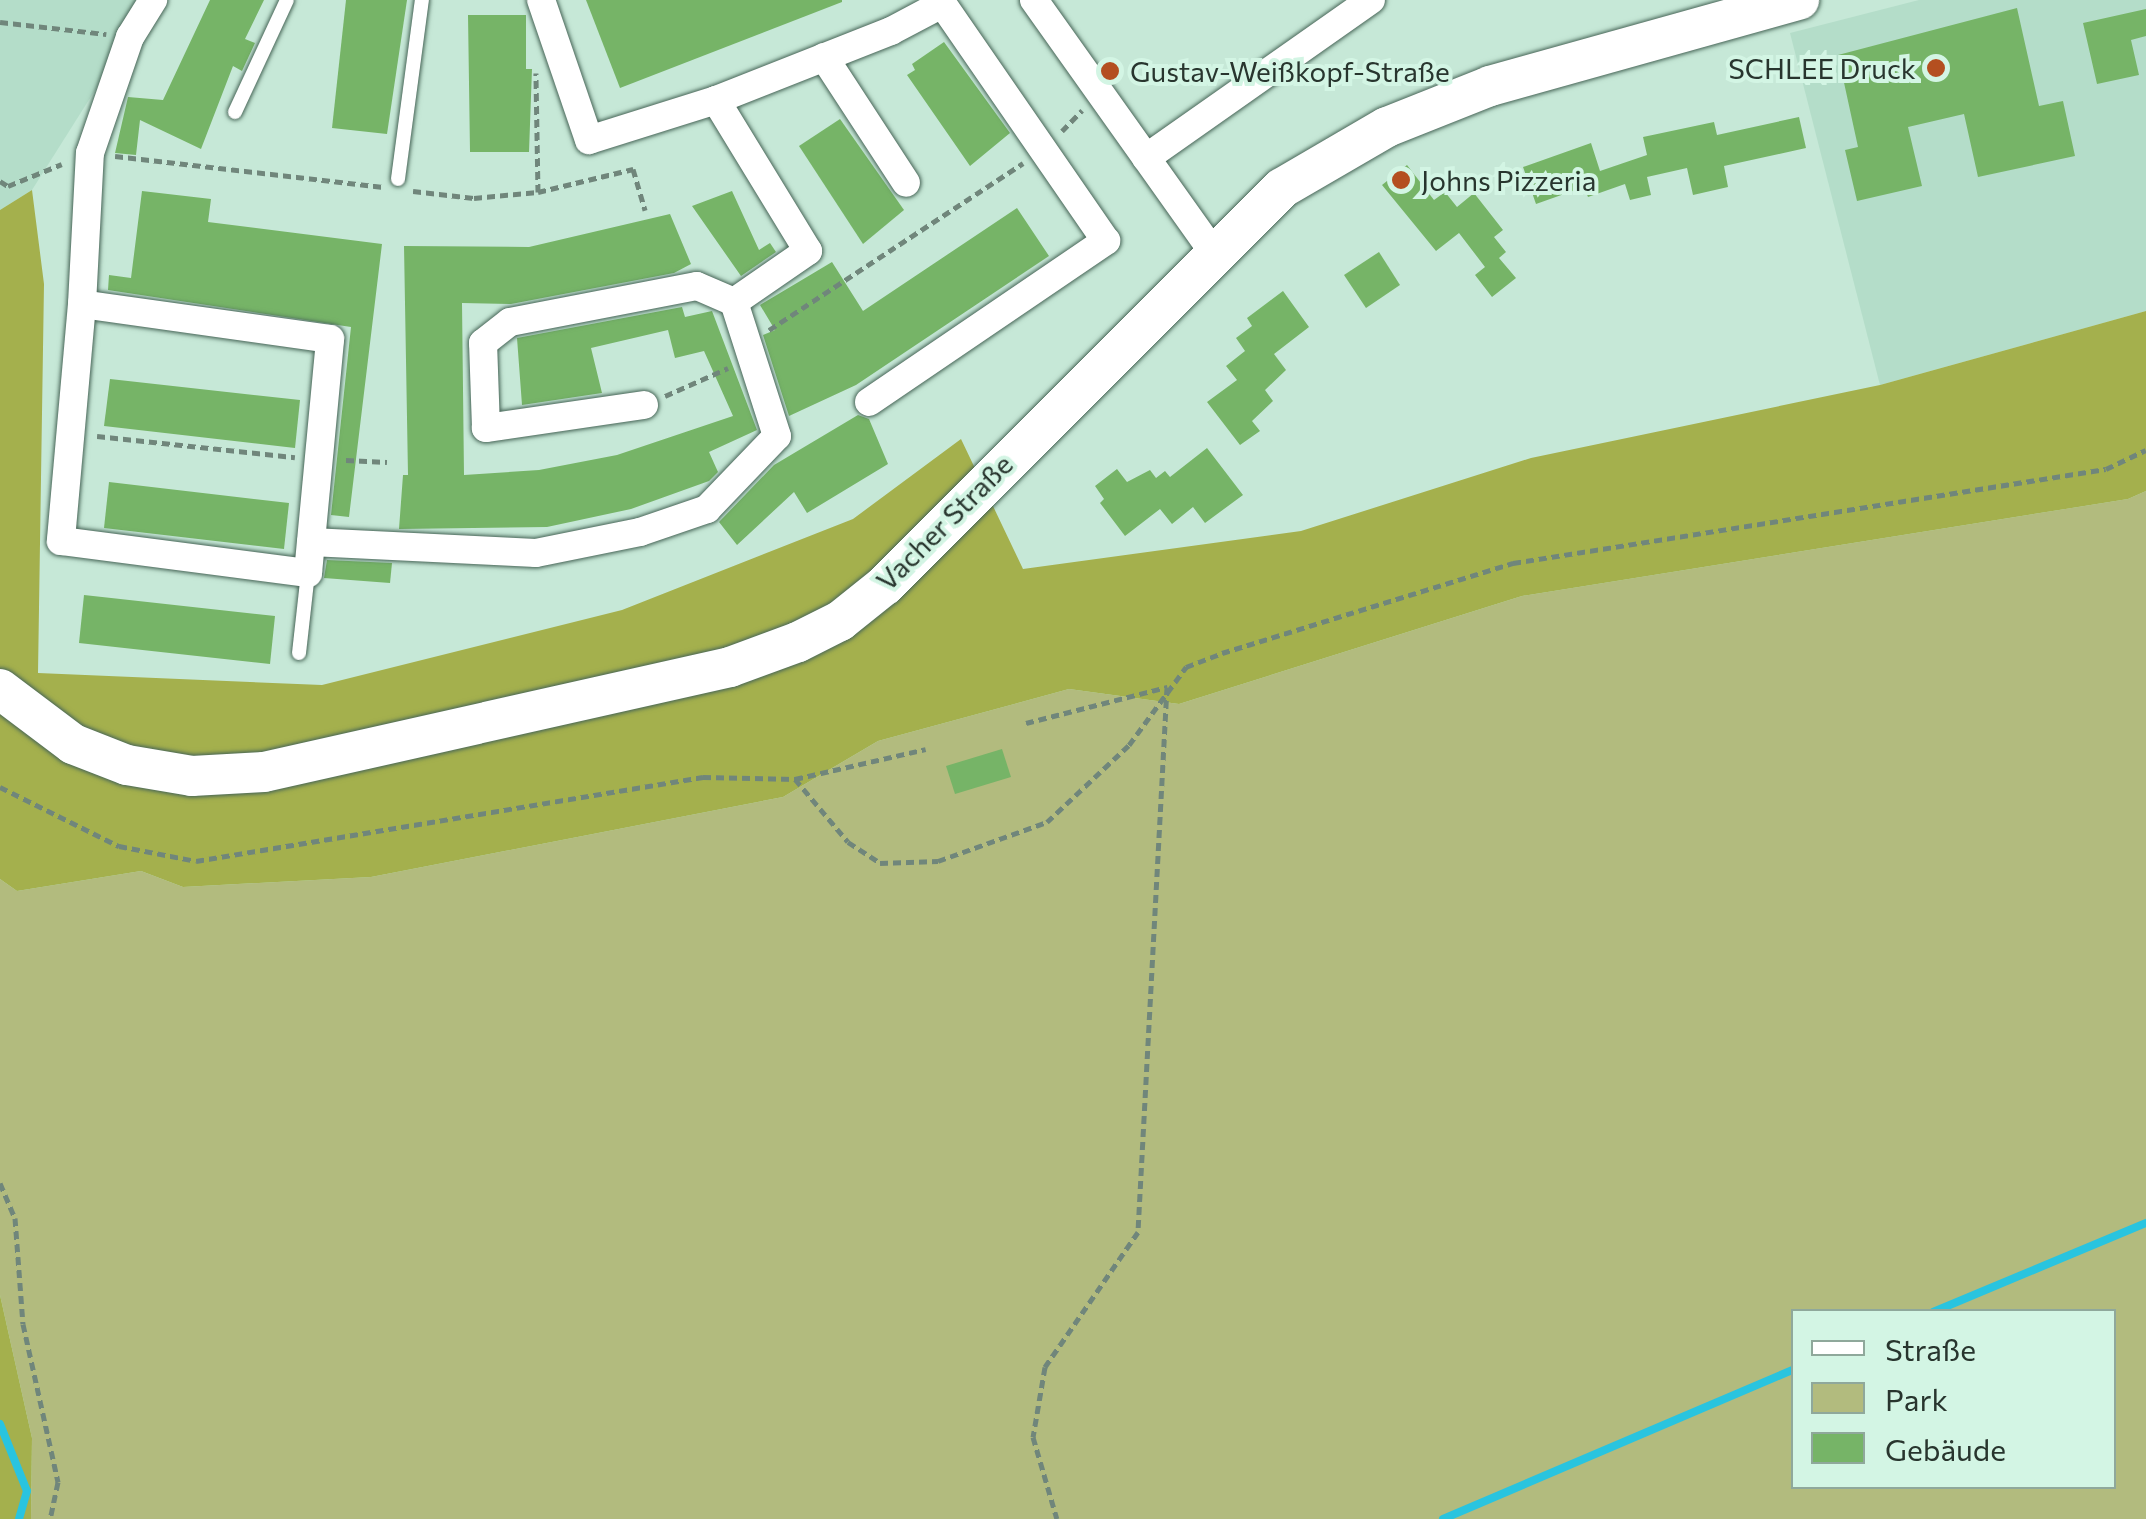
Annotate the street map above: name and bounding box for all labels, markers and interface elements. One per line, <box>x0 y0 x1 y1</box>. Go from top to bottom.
place label: SCHLEE Druck <box>1728 51 1916 85</box>
place label: Gustav-Weißkopf-Straße <box>1130 54 1450 88</box>
marker: SCHLEE Druck <box>1925 57 1947 79</box>
marker: Gustav-Weißkopf-Straße <box>1099 60 1121 82</box>
place label: Johns Pizzeria <box>1421 163 1596 197</box>
marker: Johns Pizzeria <box>1390 169 1412 191</box>
street label: Vacher Straße <box>869 447 1019 597</box>
legend <box>1791 1309 2116 1489</box>
text: Straße <box>1885 1330 1976 1367</box>
text: Park <box>1885 1380 1948 1417</box>
text: Gebäude <box>1885 1430 2006 1467</box>

